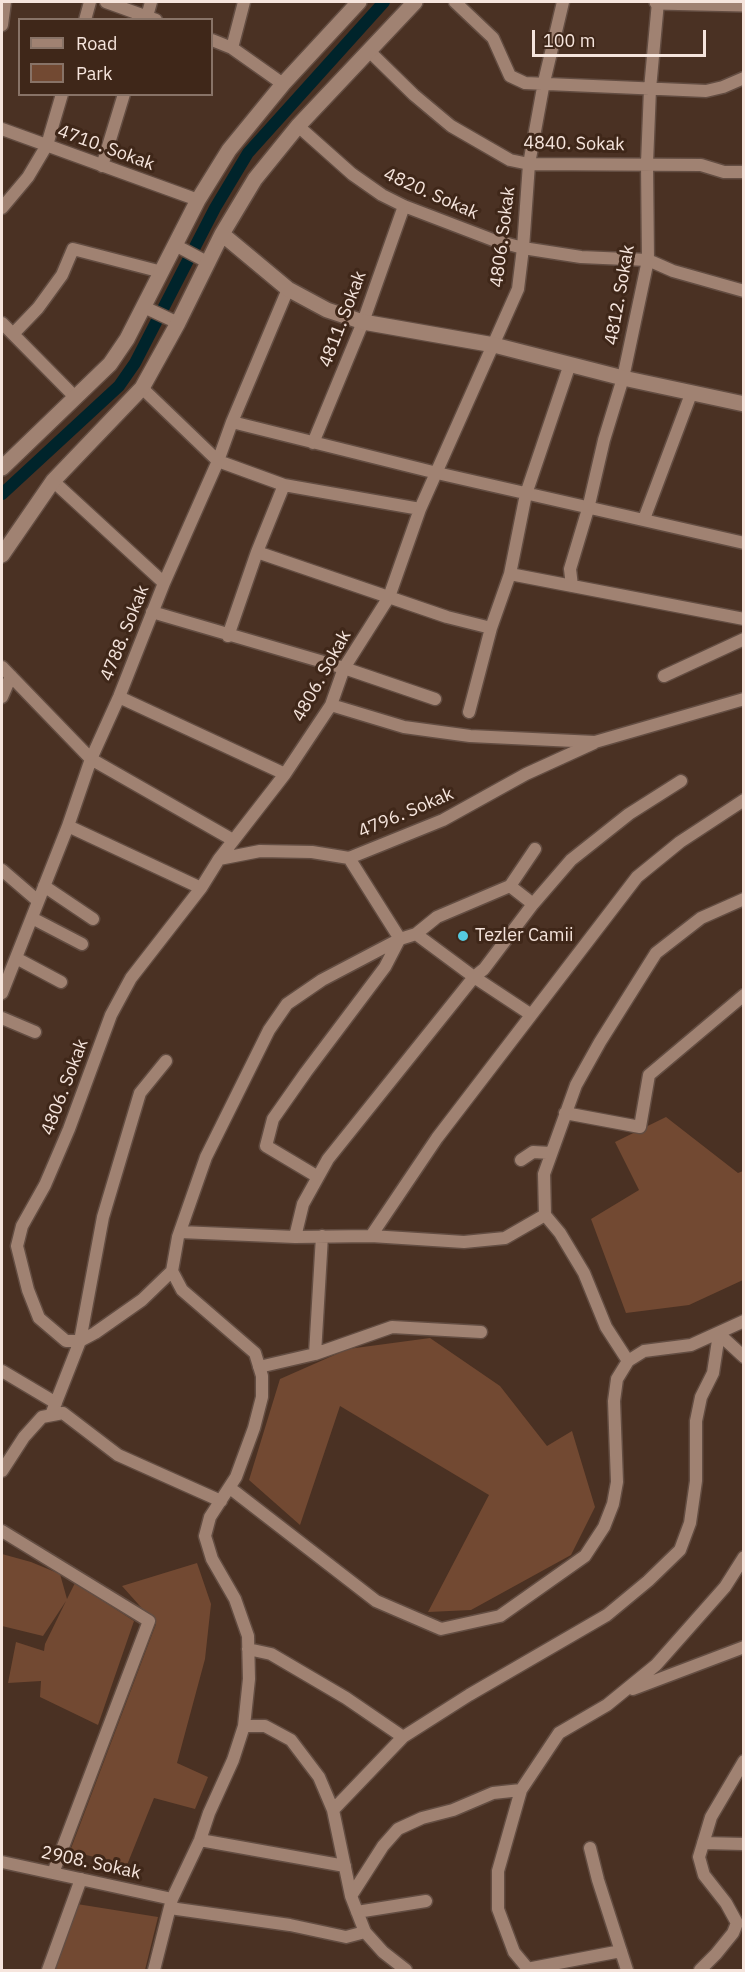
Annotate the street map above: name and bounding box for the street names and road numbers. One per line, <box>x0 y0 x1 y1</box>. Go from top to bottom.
street label: 4710. Sokak <box>55 121 157 175</box>
street label: 4840. Sokak <box>523 132 625 156</box>
street label: 4820. Sokak <box>380 164 482 224</box>
street label: 4806. Sokak <box>486 185 520 289</box>
street label: 4812. Sokak <box>601 243 639 347</box>
street label: 4811. Sokak <box>315 268 371 370</box>
street label: 4788. Sokak <box>96 582 154 684</box>
street label: 4806. Sokak <box>288 626 356 726</box>
street label: 4796. Sokak <box>355 783 457 843</box>
street label: 4806. Sokak <box>37 1036 93 1138</box>
street label: 2908. Sokak <box>39 1842 143 1884</box>

